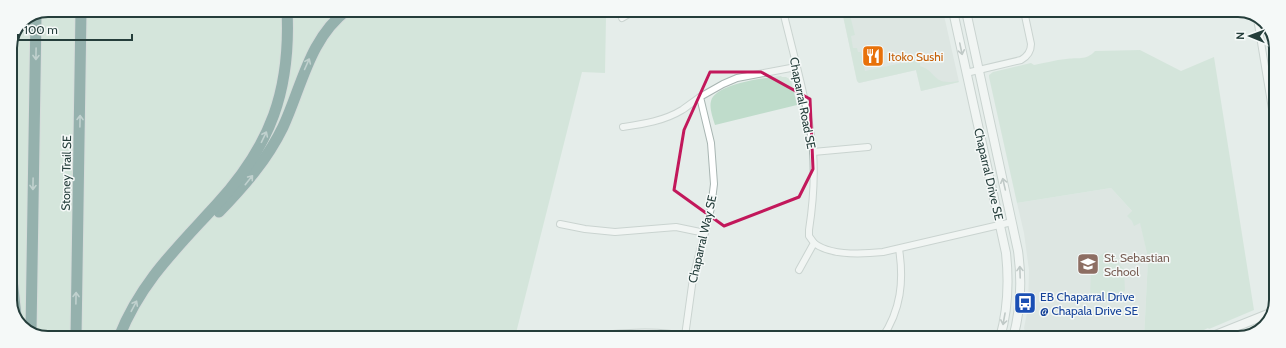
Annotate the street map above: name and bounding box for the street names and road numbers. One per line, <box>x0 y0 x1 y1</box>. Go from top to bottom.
street label: Chaparral Road SE <box>787 56 819 151</box>
street label: Chaparral Drive SE <box>971 126 1007 222</box>
street label: Stoney Trail SE <box>58 135 74 211</box>
street label: Chaparral Way SE <box>685 193 719 284</box>

